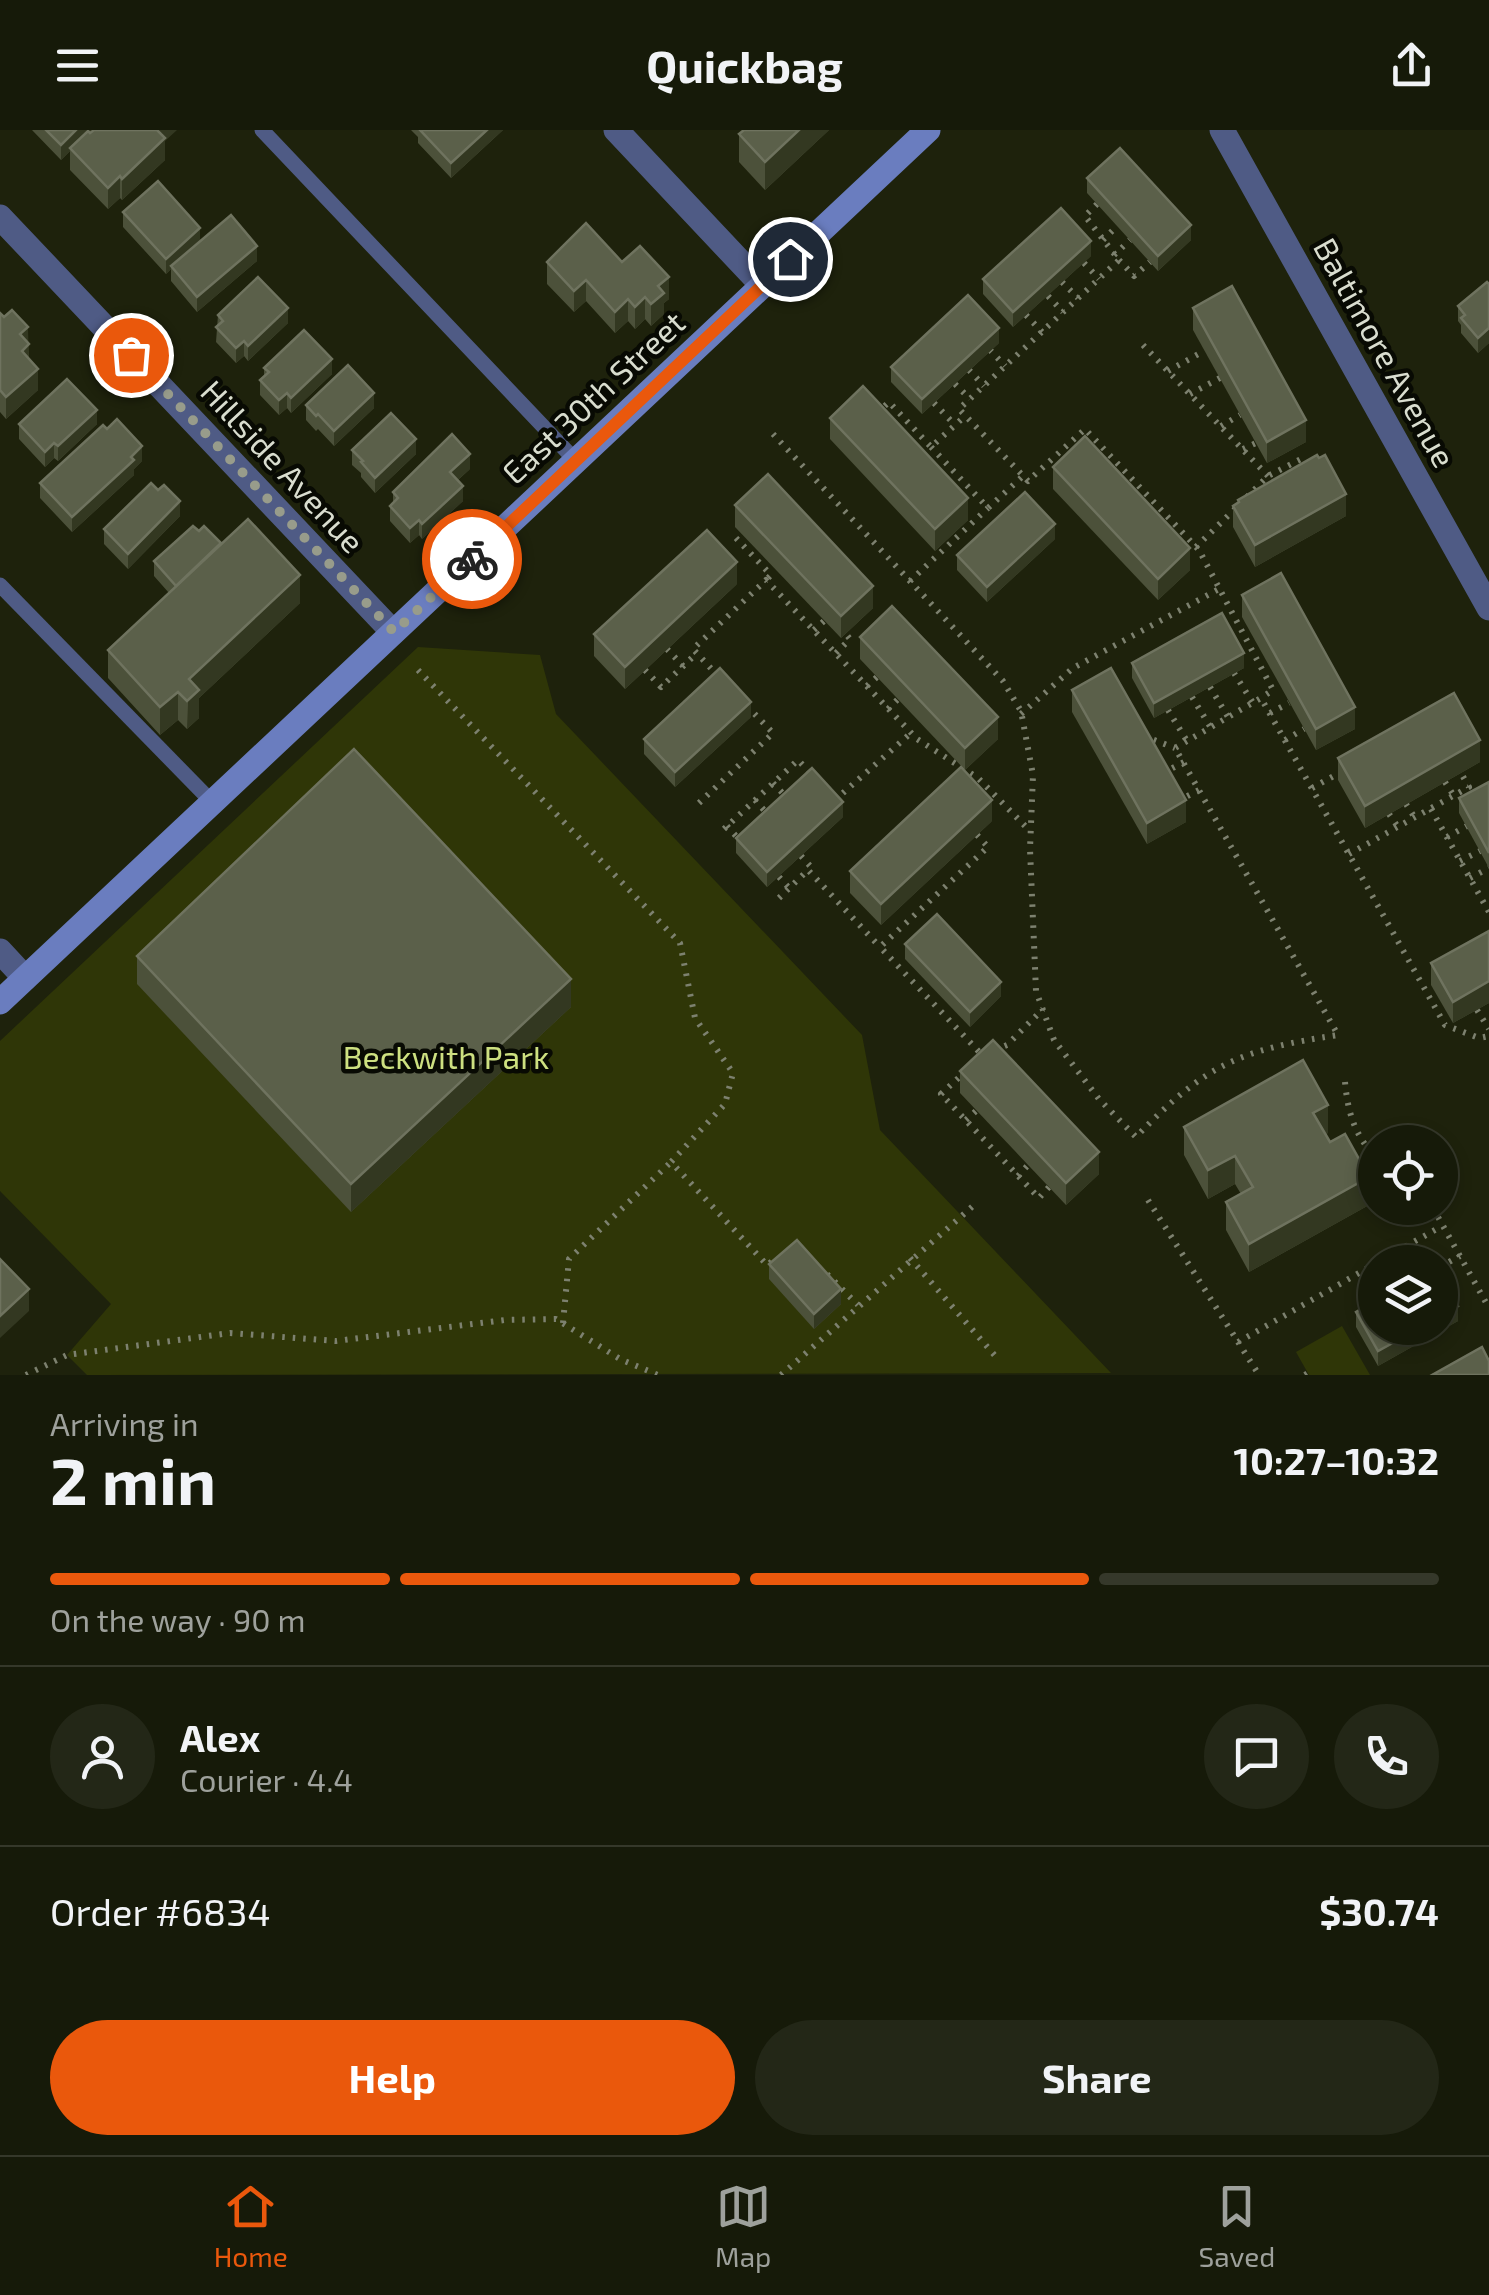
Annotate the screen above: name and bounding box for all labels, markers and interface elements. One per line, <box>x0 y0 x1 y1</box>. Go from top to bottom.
icon: menu <box>50 38 105 93</box>
text: Quickbag <box>646 38 843 92</box>
icon: share <box>1384 38 1439 93</box>
pin <box>748 217 833 302</box>
street label: Baltimore Avenue <box>1307 231 1464 473</box>
icon: home <box>763 232 818 287</box>
street label: East 30th Street <box>494 303 692 491</box>
pin <box>89 313 174 398</box>
icon: bag <box>104 328 159 383</box>
street label: Hillside Avenue <box>194 372 373 560</box>
courier <box>422 509 522 609</box>
icon: bike <box>445 532 500 587</box>
park label: Beckwith Park <box>343 1037 549 1075</box>
map controls <box>1358 1125 1458 1345</box>
button: locate <box>1358 1125 1458 1225</box>
button: layers <box>1358 1245 1458 1345</box>
text: Arriving in <box>50 1404 199 1442</box>
text: 10:27–10:32 <box>1234 1437 1439 1483</box>
text: 2 min <box>50 1440 216 1518</box>
text: On the way · 90 m <box>50 1600 306 1638</box>
button: person <box>50 1704 155 1809</box>
button: chat <box>1204 1704 1309 1809</box>
button: phone <box>1334 1704 1439 1809</box>
text: Alex <box>180 1714 260 1760</box>
text: Courier · 4.4 <box>180 1760 353 1798</box>
text: Order #6834 <box>50 1888 271 1934</box>
text: $30.74 <box>1319 1888 1439 1934</box>
button: Help <box>50 2020 735 2135</box>
button: Share <box>755 2020 1439 2135</box>
tab: Home <box>214 2179 288 2273</box>
tab: Map <box>715 2179 771 2273</box>
tab: Saved <box>1199 2179 1275 2273</box>

